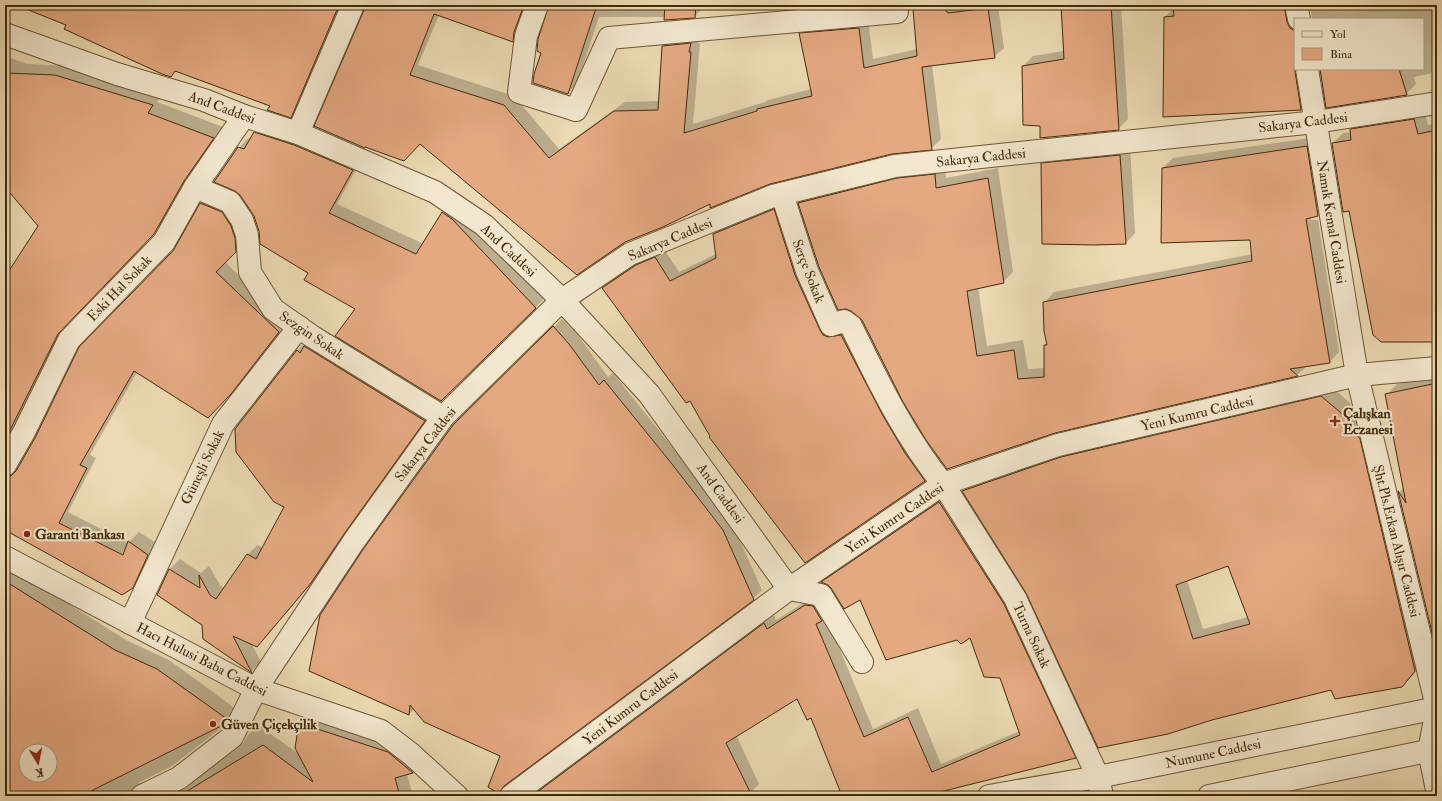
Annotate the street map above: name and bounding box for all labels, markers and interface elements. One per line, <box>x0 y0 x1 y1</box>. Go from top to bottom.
legend <box>1294 18 1424 70</box>
text: Yol <box>1330 27 1346 42</box>
text: Bina <box>1330 47 1353 62</box>
street label: And Caddesi <box>185 87 258 128</box>
street label: Sakarya Caddesi <box>1257 109 1349 137</box>
street label: Sakarya Caddesi <box>935 144 1027 172</box>
street label: Namık Kemal Caddesi <box>1313 159 1350 285</box>
street label: Sakarya Caddesi <box>625 214 716 266</box>
street label: And Caddesi <box>477 220 540 281</box>
street label: Serçe Sokak <box>789 237 829 306</box>
street label: Eski Hal Sokak <box>84 251 155 325</box>
street label: Sezgin Sokak <box>276 307 348 364</box>
street label: Yeni Kumru Caddesi <box>1139 392 1255 435</box>
street label: Sakarya Caddesi <box>391 403 461 486</box>
place label: Çalışkan Eczanesi <box>1343 405 1393 438</box>
marker: Çalışkan Eczanesi <box>1330 416 1340 426</box>
street label: Güneşli Sokak <box>177 427 228 507</box>
street label: And Caddesi <box>693 459 748 527</box>
street label: Şht.Pls.Erkan Alışır Caddesi <box>1369 463 1424 619</box>
street label: Yeni Kumru Caddesi <box>842 479 947 558</box>
place label: Garanti Bankası <box>35 526 125 543</box>
marker: Garanti Bankası <box>22 529 32 539</box>
street label: Turna Sokak <box>1009 600 1054 671</box>
street label: Hacı Hulusi Baba Caddesi <box>133 619 270 700</box>
street label: Yeni Kumru Caddesi <box>579 666 682 749</box>
place label: Güven Çiçekçilik <box>221 716 317 733</box>
marker: Güven Çiçekçilik <box>208 719 218 729</box>
street label: Numune Caddesi <box>1164 735 1263 772</box>
north arrow <box>18 743 58 783</box>
text: K <box>33 765 45 780</box>

